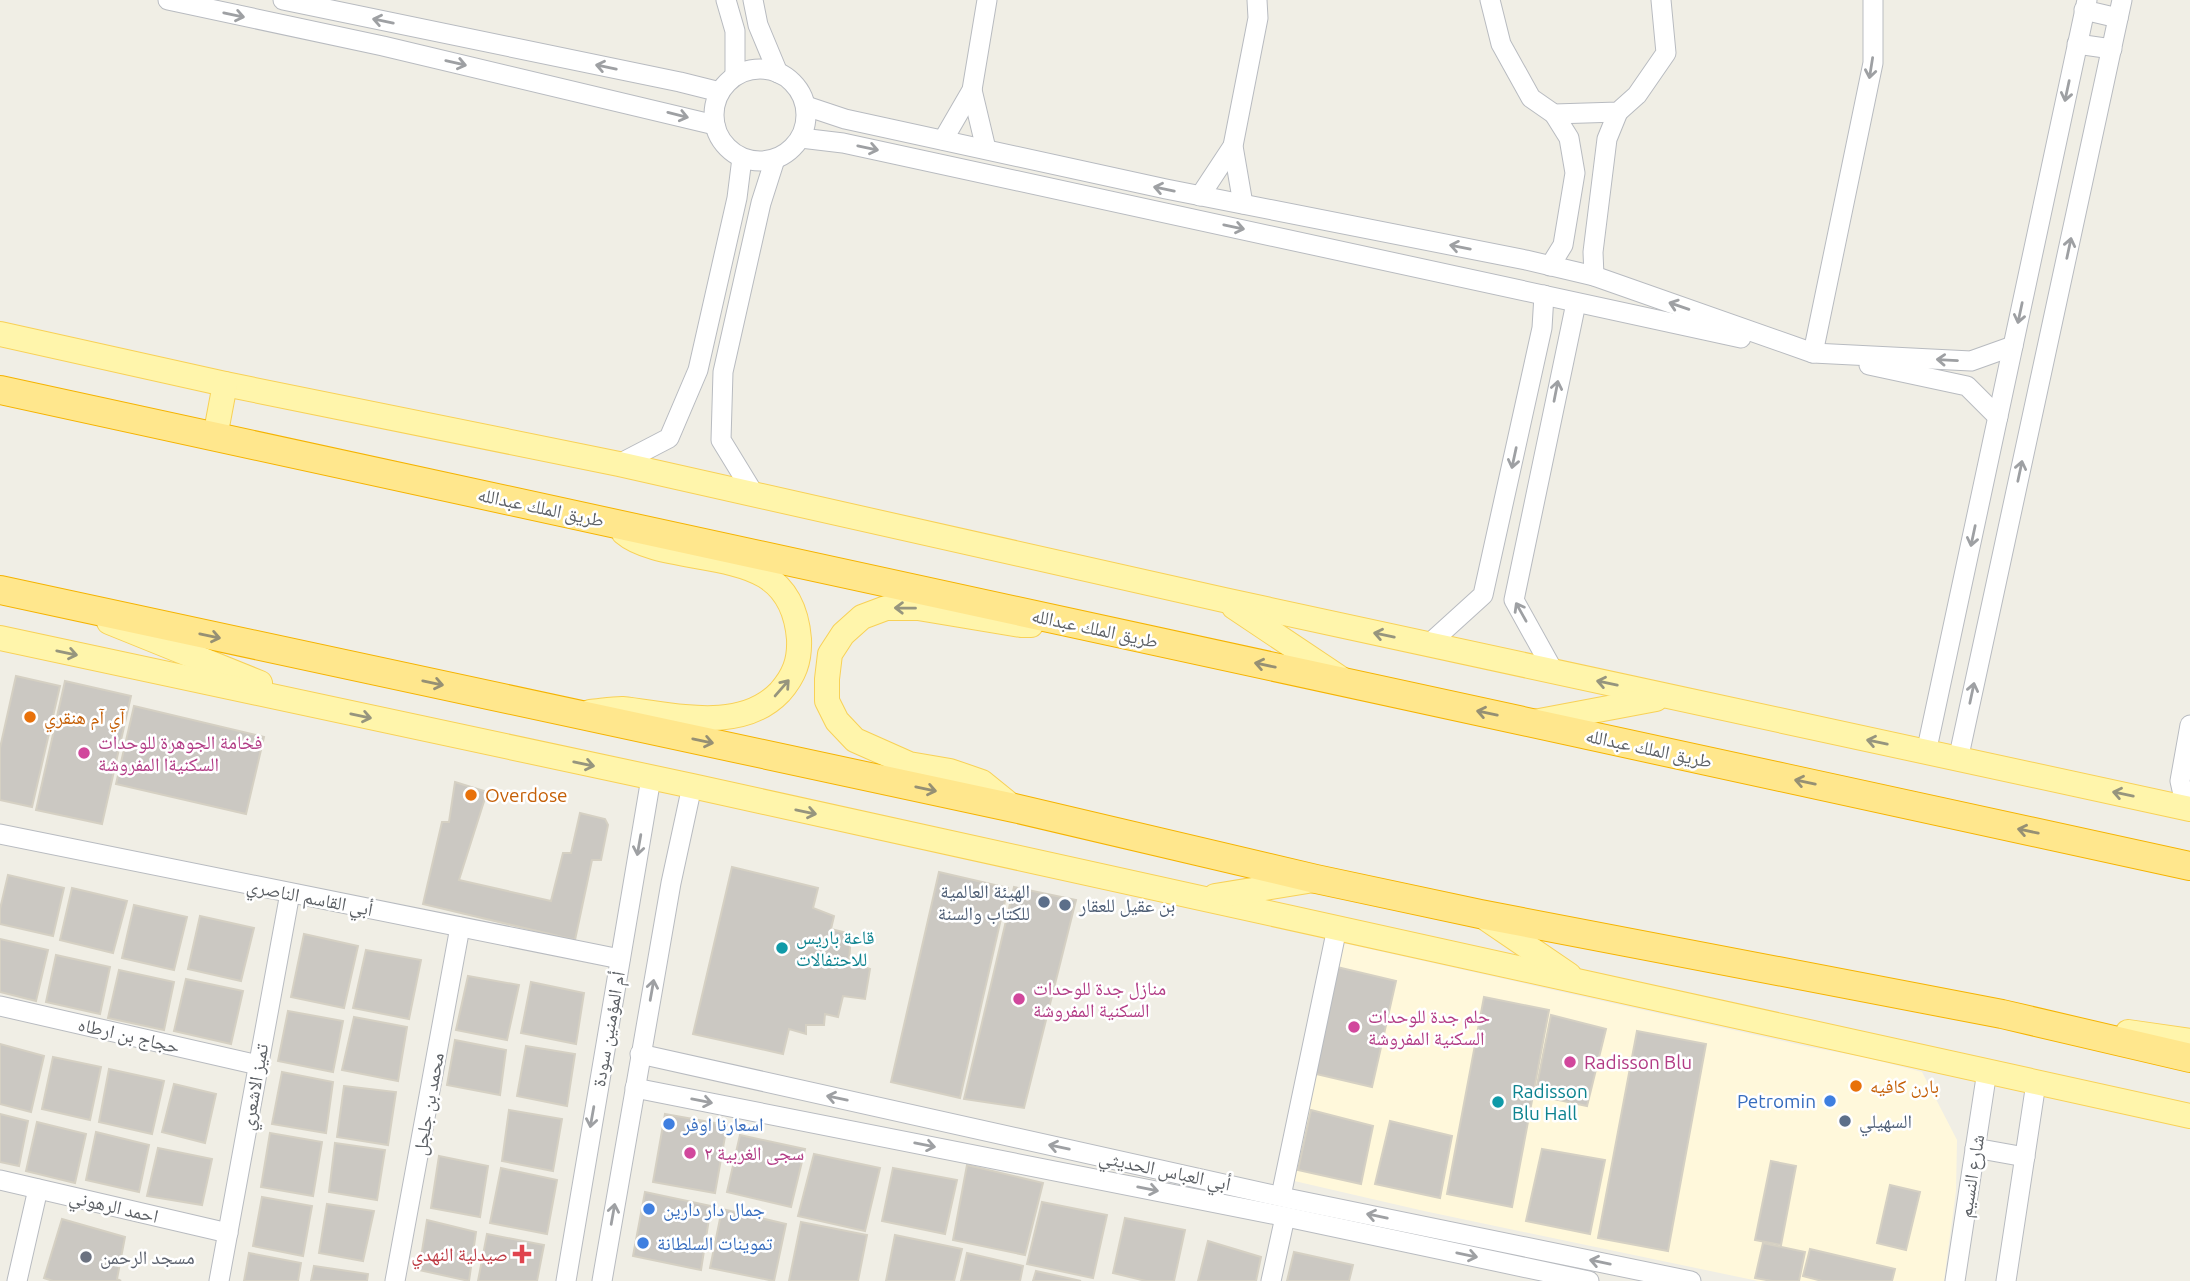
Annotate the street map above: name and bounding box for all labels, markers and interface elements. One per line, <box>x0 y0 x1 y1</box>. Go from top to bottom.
one-way arrow <box>222 8 245 22</box>
one-way arrow <box>372 13 395 27</box>
one-way arrow <box>1864 56 1877 79</box>
one-way arrow <box>444 57 467 71</box>
one-way arrow <box>595 59 618 73</box>
one-way arrow <box>2060 79 2074 102</box>
one-way arrow <box>666 109 689 122</box>
one-way arrow <box>856 142 879 156</box>
one-way arrow <box>1153 181 1176 195</box>
one-way arrow <box>1222 221 1245 235</box>
one-way arrow <box>2062 237 2076 260</box>
one-way arrow <box>1449 240 1472 253</box>
one-way arrow <box>1668 299 1690 311</box>
one-way arrow <box>2012 301 2026 324</box>
one-way arrow <box>1936 353 1959 366</box>
one-way arrow <box>1550 380 1564 403</box>
one-way arrow <box>1506 446 1520 469</box>
one-way arrow <box>2014 460 2028 483</box>
street label: طريق الملك عبدالله <box>476 483 606 532</box>
one-way arrow <box>1965 524 1979 547</box>
one-way arrow <box>894 601 917 615</box>
one-way arrow <box>1514 603 1528 623</box>
street label: طريق الملك عبدالله <box>1030 604 1160 653</box>
one-way arrow <box>1373 627 1396 641</box>
one-way arrow <box>198 630 221 643</box>
one-way arrow <box>55 647 78 660</box>
one-way arrow <box>1254 657 1277 671</box>
one-way arrow <box>1596 676 1619 690</box>
one-way arrow <box>421 677 444 691</box>
one-way arrow <box>774 680 790 698</box>
one-way arrow <box>1966 682 1980 705</box>
place label: آي آم هنقري <box>44 706 126 733</box>
one-way arrow <box>1476 706 1499 720</box>
marker: آي آم هنقري <box>22 709 38 725</box>
one-way arrow <box>349 710 372 724</box>
street label: طريق الملك عبدالله <box>1584 724 1714 773</box>
place label: فخامة الجوهرة للوحدات السكنيةا المفروشة <box>98 731 262 776</box>
one-way arrow <box>691 734 714 748</box>
one-way arrow <box>1866 735 1889 749</box>
marker: فخامة الجوهرة للوحدات السكنيةا المفروشة <box>76 745 92 761</box>
one-way arrow <box>572 758 594 771</box>
one-way arrow <box>1794 775 1817 789</box>
one-way arrow <box>914 783 937 796</box>
place label: Overdose <box>485 784 568 806</box>
marker: Overdose <box>463 787 479 803</box>
one-way arrow <box>2112 787 2135 801</box>
one-way arrow <box>794 805 817 819</box>
one-way arrow <box>2017 823 2040 837</box>
one-way arrow <box>632 833 645 856</box>
street label: أبي القاسم الناصري <box>244 874 375 925</box>
place label: الهيئة العالمية للكتاب والسنة <box>938 880 1030 925</box>
marker: الهيئة العالمية للكتاب والسنة <box>1036 894 1052 910</box>
place label: بن عقيل للعقار <box>1078 894 1175 917</box>
marker: بن عقيل للعقار <box>1057 897 1073 913</box>
place label: قاعة باريس للاحتفالات <box>796 926 875 970</box>
marker: قاعة باريس للاحتفالات <box>774 940 790 956</box>
street label: أم المؤمنين سودة <box>587 969 632 1089</box>
place label: منازل جدة للوحدات السكنية المفروشة <box>1033 977 1166 1022</box>
one-way arrow <box>646 979 659 1002</box>
marker: منازل جدة للوحدات السكنية المفروشة <box>1011 991 1027 1007</box>
place label: حلم جدة للوحدات السكنية المفروشة <box>1368 1005 1490 1050</box>
street label: حجاج بن ارطاه <box>76 1013 182 1058</box>
marker: حلم جدة للوحدات السكنية المفروشة <box>1346 1019 1362 1035</box>
street label: تميز الاشعري <box>236 1042 277 1133</box>
street label: محمد بن جلجل <box>408 1051 449 1157</box>
place label: Radisson Blu <box>1584 1051 1692 1073</box>
marker: Radisson Blu <box>1562 1054 1578 1070</box>
place label: بارن كافيه <box>1870 1075 1939 1098</box>
marker: بارن كافيه <box>1848 1078 1864 1094</box>
place label: Radisson Blu Hall <box>1512 1080 1588 1124</box>
place label: Petromin <box>1737 1090 1816 1112</box>
one-way arrow <box>826 1091 849 1104</box>
marker: Petromin <box>1822 1093 1838 1109</box>
marker: Radisson Blu Hall <box>1490 1094 1506 1110</box>
one-way arrow <box>690 1095 713 1108</box>
one-way arrow <box>585 1106 598 1128</box>
place label: السهيلي <box>1859 1110 1912 1137</box>
place label: اسعارنا اوفر <box>682 1113 763 1136</box>
marker: السهيلي <box>1837 1113 1853 1129</box>
marker: اسعارنا اوفر <box>661 1116 677 1132</box>
street label: شارع النسيم <box>1954 1133 1990 1220</box>
one-way arrow <box>913 1139 936 1153</box>
one-way arrow <box>1048 1140 1071 1153</box>
place label: سجى الغربية ٢ <box>704 1142 804 1165</box>
marker: سجى الغربية ٢ <box>682 1145 698 1161</box>
street label: أبي العباس الحديثي <box>1096 1145 1233 1199</box>
one-way arrow <box>1136 1183 1159 1197</box>
street label: احمد الرهوني <box>66 1185 161 1232</box>
place label: جمال دار دارين <box>663 1198 765 1221</box>
marker: جمال دار دارين <box>641 1201 657 1217</box>
one-way arrow <box>607 1203 620 1226</box>
one-way arrow <box>1366 1209 1389 1223</box>
place label: تموينات السلطانة <box>657 1232 773 1255</box>
marker: تموينات السلطانة <box>635 1235 651 1251</box>
place label: صيدلية النهدي <box>411 1243 508 1270</box>
place label: مسجد الرحمن <box>100 1246 195 1269</box>
marker: صيدلية النهدي <box>514 1246 530 1262</box>
marker: مسجد الرحمن <box>78 1249 94 1265</box>
one-way arrow <box>1455 1249 1478 1263</box>
one-way arrow <box>1589 1255 1612 1269</box>

